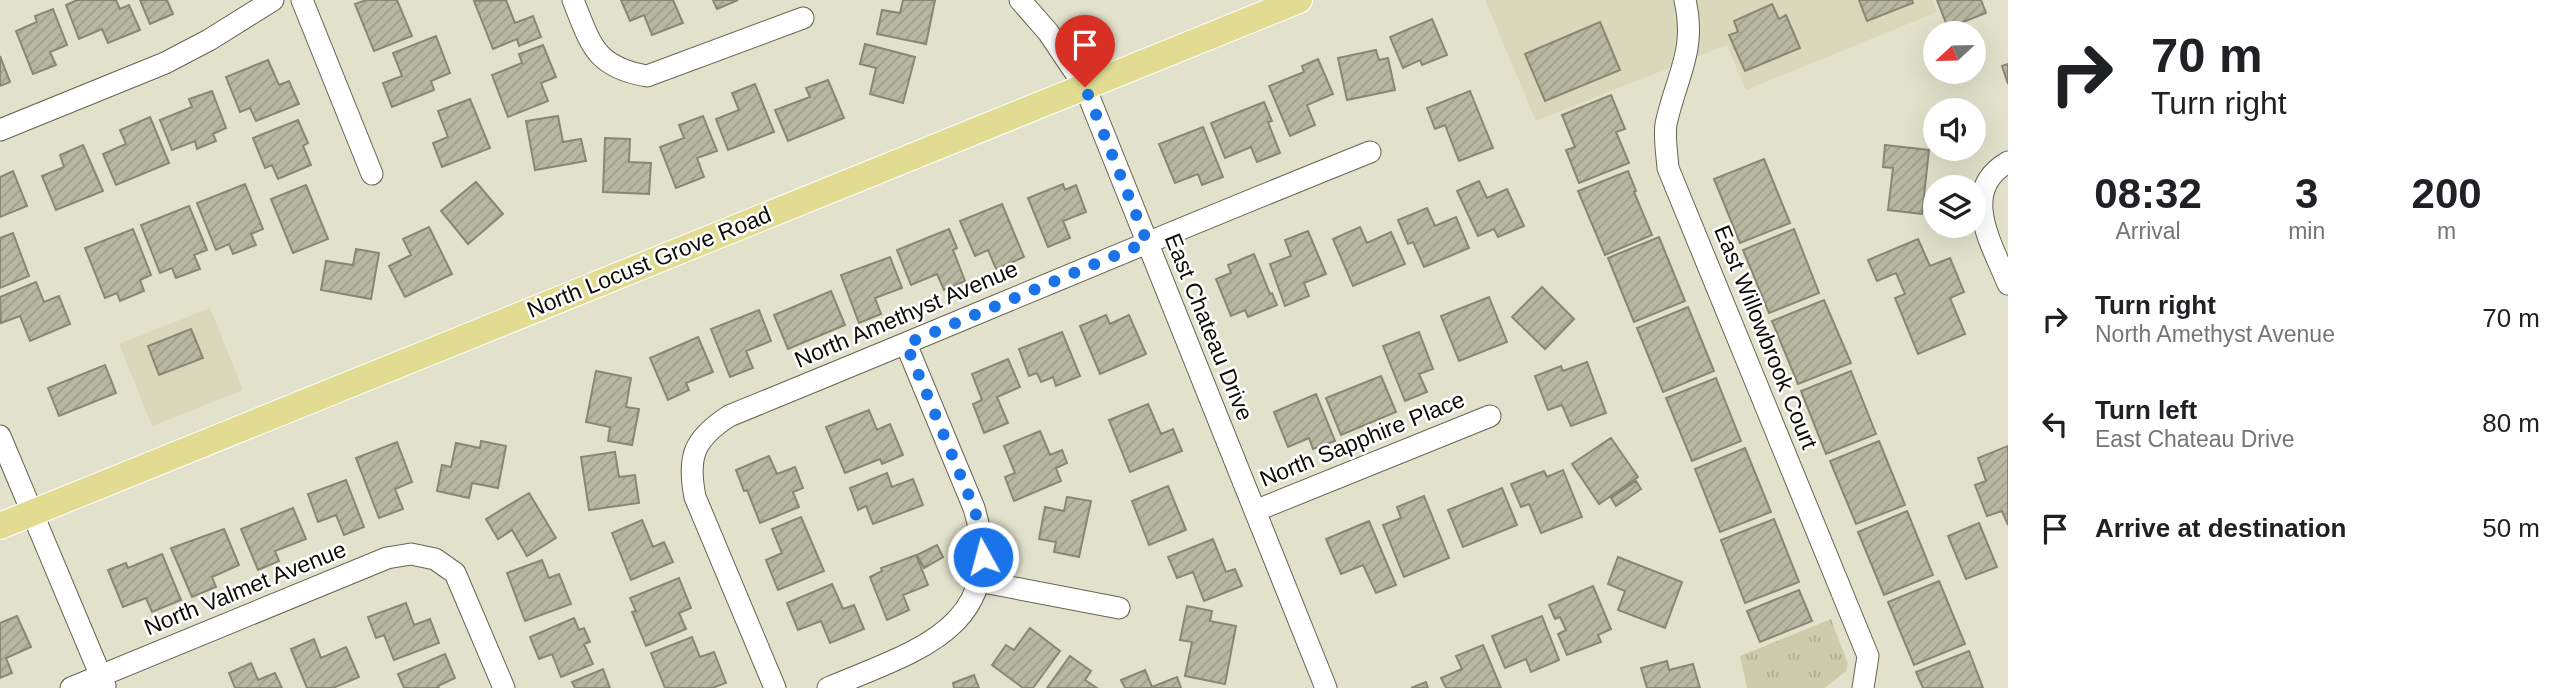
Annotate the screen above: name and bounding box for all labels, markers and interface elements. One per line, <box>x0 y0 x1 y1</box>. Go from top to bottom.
pin <box>1055 15 1115 87</box>
north arrow <box>1923 21 1986 84</box>
map controls <box>1923 21 1986 238</box>
icon: arrive <box>1066 26 1104 64</box>
icon: right <box>2036 28 2127 119</box>
text: 70 m <box>2151 28 2263 82</box>
text: Turn right <box>2151 85 2287 121</box>
button: sound <box>1923 98 1986 161</box>
text: 08:32 <box>2094 170 2202 217</box>
text: 3 <box>2295 170 2318 217</box>
text: 200 <box>2412 170 2482 217</box>
button: layers <box>1923 175 1986 238</box>
street label: North Locust Grove Road <box>523 201 775 323</box>
text: Arrival <box>2115 218 2181 244</box>
text: min <box>2288 218 2325 244</box>
text: m <box>2437 218 2456 244</box>
street label: East Willowbrook Court <box>1709 221 1823 453</box>
street label: East Chateau Drive <box>1160 230 1258 424</box>
street label: North Amethyst Avenue <box>790 255 1022 373</box>
text: Turn right <box>2095 290 2216 320</box>
icon: right <box>2036 300 2074 338</box>
text: 70 m <box>2482 303 2540 333</box>
text: North Amethyst Avenue <box>2095 321 2335 347</box>
street label: North Sapphire Place <box>1256 386 1468 492</box>
text: Turn left <box>2095 395 2197 425</box>
icon: left <box>2036 405 2074 443</box>
text: 80 m <box>2482 408 2540 438</box>
text: East Chateau Drive <box>2095 426 2294 452</box>
icon: arrive <box>2036 510 2074 548</box>
text: Arrive at destination <box>2095 513 2346 543</box>
text: 50 m <box>2482 513 2540 543</box>
position arrow <box>946 520 1020 594</box>
street label: North Valmet Avenue <box>140 536 350 640</box>

